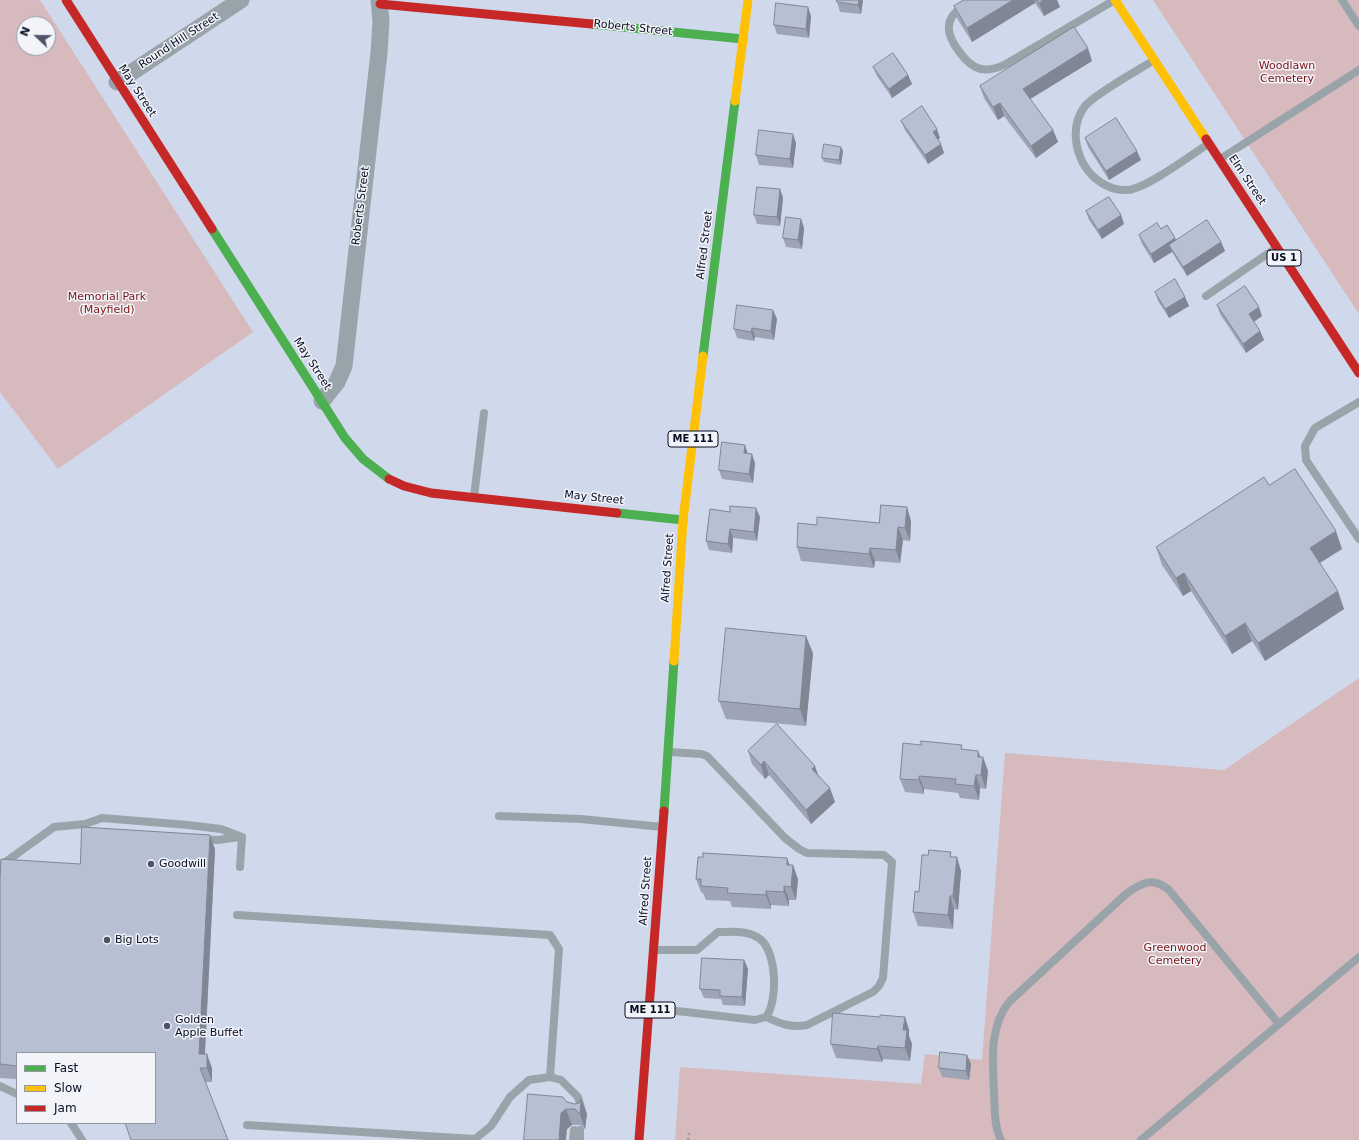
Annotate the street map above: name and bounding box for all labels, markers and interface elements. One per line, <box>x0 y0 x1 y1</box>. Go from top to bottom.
street label: Round Hill Street <box>137 10 221 72</box>
north arrow <box>16 16 56 56</box>
street label: Roberts Street <box>593 17 673 39</box>
text: N <box>18 25 33 38</box>
park label: Woodlawn Cemetery <box>1259 59 1315 85</box>
street label: May Street <box>115 62 159 120</box>
street label: Elm Street <box>1225 152 1269 208</box>
street label: Roberts Street <box>350 166 372 246</box>
street label: Alfred Street <box>694 210 716 280</box>
road number: US 1 <box>1267 250 1301 266</box>
park label: Memorial Park (Mayfield) <box>68 290 146 316</box>
street label: May Street <box>290 335 334 393</box>
road number: ME 111 <box>668 431 718 447</box>
street label: May Street <box>564 488 624 508</box>
street label: Alfred Street <box>659 533 677 603</box>
street label: Alfred Street <box>637 856 655 926</box>
place label: Goodwill <box>159 857 206 871</box>
marker: Goodwill <box>146 859 156 869</box>
place label: Big Lots <box>115 933 159 947</box>
marker: Big Lots <box>102 935 112 945</box>
park label: Greenwood Cemetery <box>1144 941 1206 967</box>
road number: ME 111 <box>625 1002 675 1018</box>
place label: Golden Apple Buffet <box>175 1013 243 1039</box>
marker: Golden Apple Buffet <box>162 1021 172 1031</box>
legend <box>16 1052 156 1124</box>
text: Fast <box>54 1061 78 1075</box>
text: Slow <box>54 1081 82 1095</box>
text: Jam <box>54 1101 77 1115</box>

